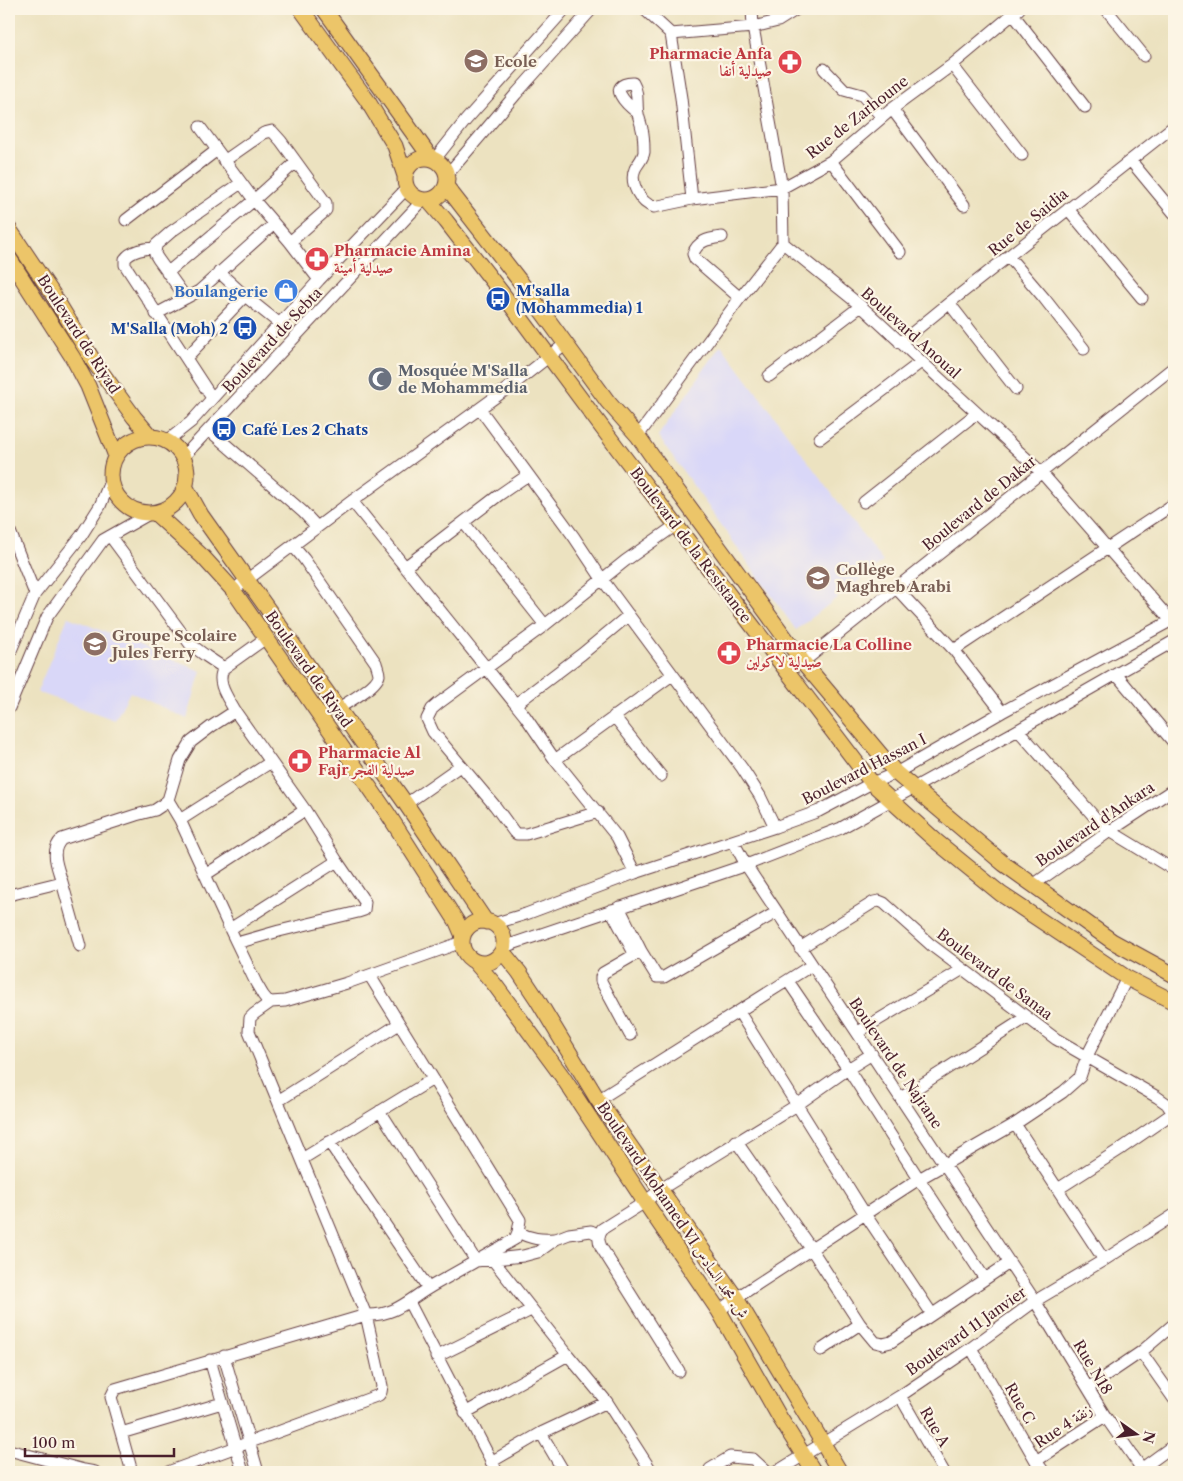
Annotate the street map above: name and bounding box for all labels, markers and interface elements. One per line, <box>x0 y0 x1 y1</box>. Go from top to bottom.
place label: Pharmacie Anfa صيدلية أنفا <box>649 44 772 80</box>
school or university icon: Ecole <box>463 48 489 74</box>
pharmacy icon: Pharmacie Anfa صيدلية أنفا <box>777 49 803 75</box>
place label: Ecole <box>494 52 537 71</box>
street label: Rue de Zarhoune <box>802 71 912 163</box>
street label: Rue de Saidia <box>984 184 1072 260</box>
place label: Pharmacie Amina صيدلية أمينة <box>334 241 471 277</box>
pharmacy icon: Pharmacie Amina صيدلية أمينة <box>304 246 330 272</box>
street label: Boulevard de Riyad <box>33 271 125 397</box>
shop icon: Boulangerie <box>273 278 299 304</box>
place label: M'salla (Mohammedia) 1 <box>516 281 643 317</box>
place label: Boulangerie <box>174 282 268 301</box>
street label: Boulevard de Sebta <box>218 283 326 397</box>
street label: Boulevard Anoual <box>857 283 965 383</box>
bus stop icon: M'salla (Mohammedia) 1 <box>485 286 511 312</box>
bus stop icon: M'Salla (Moh) 2 <box>232 315 258 341</box>
place label: M'Salla (Moh) 2 <box>111 319 228 338</box>
place label: Mosquée M'Salla de Mohammedia <box>398 361 529 397</box>
mosque icon: Mosquée M'Salla de Mohammedia <box>367 366 393 392</box>
bus stop icon: Café Les 2 Chats <box>211 416 237 442</box>
place label: Café Les 2 Chats <box>242 420 368 439</box>
street label: Boulevard de Dakar <box>918 451 1040 555</box>
street label: Boulevard de la Resistance <box>626 463 756 627</box>
place label: Collège Maghreb Arabi <box>836 560 952 596</box>
school or university icon: Collège Maghreb Arabi <box>805 565 831 591</box>
street label: Boulevard de Riyad <box>262 607 356 731</box>
place label: Groupe Scolaire Jules Ferry <box>109 626 237 662</box>
school or university icon: Groupe Scolaire Jules Ferry <box>82 631 108 657</box>
place label: Pharmacie La Colline صيدلية لاكولين <box>746 635 912 671</box>
pharmacy icon: Pharmacie La Colline صيدلية لاكولين <box>716 640 742 666</box>
street label: Boulevard Hassan I <box>799 729 929 809</box>
place label: Pharmacie Al Fajr صيدلية الفجر <box>318 743 421 780</box>
pharmacy icon: Pharmacie Al Fajr صيدلية الفجر <box>287 748 313 774</box>
street label: Boulevard d'Ankara <box>1032 777 1158 871</box>
street label: Boulevard de Sanaa <box>933 924 1057 1024</box>
street label: Boulevard de Najrane <box>845 994 947 1132</box>
street label: Boulevard Mohamed VI ش. محمد السادس <box>593 1098 753 1322</box>
street label: Boulevard 11 Janvier <box>902 1282 1030 1380</box>
street label: Rue N18 <box>1069 1336 1117 1398</box>
street label: Rue C <box>1001 1379 1039 1427</box>
street label: Rue 4 زنقة <box>1031 1400 1095 1452</box>
street label: Rue A <box>916 1404 954 1451</box>
north arrow <box>1110 1408 1160 1458</box>
scale bar <box>25 1426 174 1458</box>
text: N <box>1138 1429 1159 1445</box>
text: 100 m <box>32 1433 75 1452</box>

